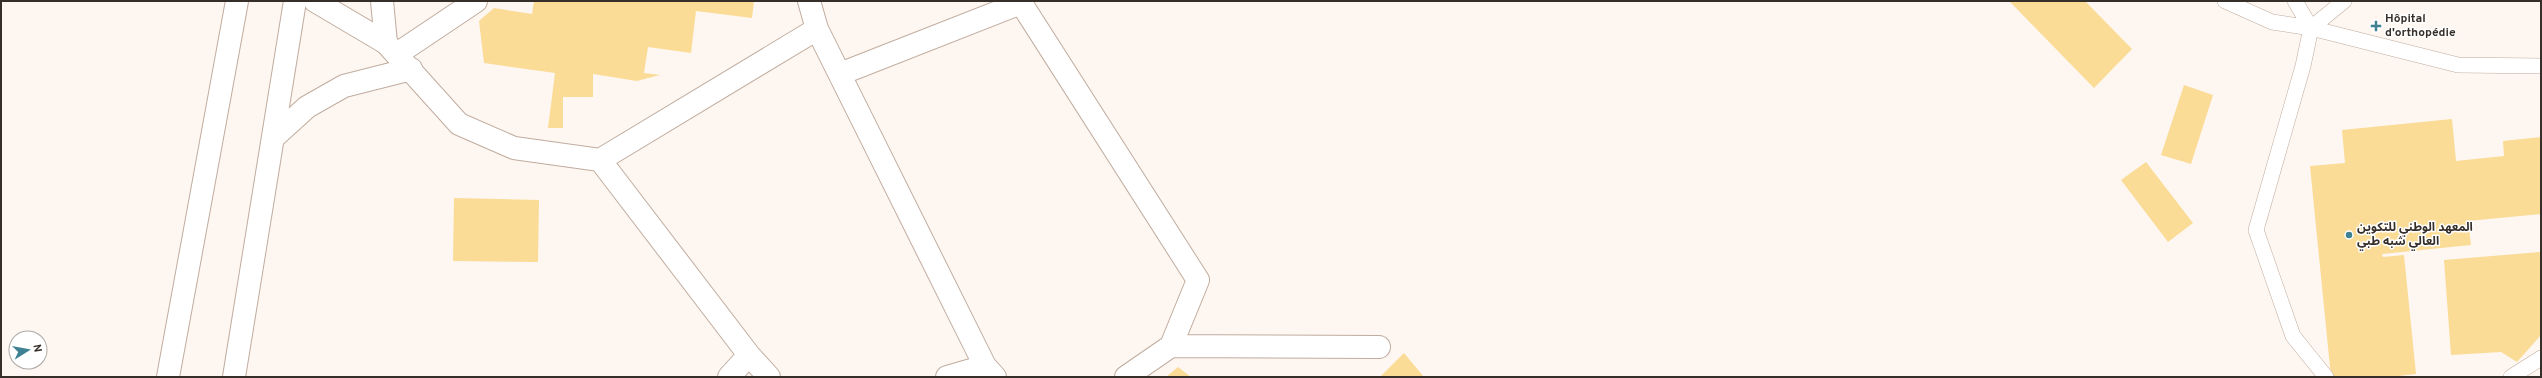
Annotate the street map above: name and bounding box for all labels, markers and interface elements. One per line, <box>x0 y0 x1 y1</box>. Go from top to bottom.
place label: Hôpital d'orthopédie <box>2385 11 2456 41</box>
marker: Hôpital d'orthopédie <box>2370 20 2382 32</box>
place label: المعهد الوطني للتكوين العالي شبه طبي <box>2357 220 2473 251</box>
marker: المعهد الوطني للتكوين العالي شبه طبي <box>2344 230 2354 240</box>
north arrow <box>8 330 48 370</box>
text: N <box>29 343 44 353</box>

